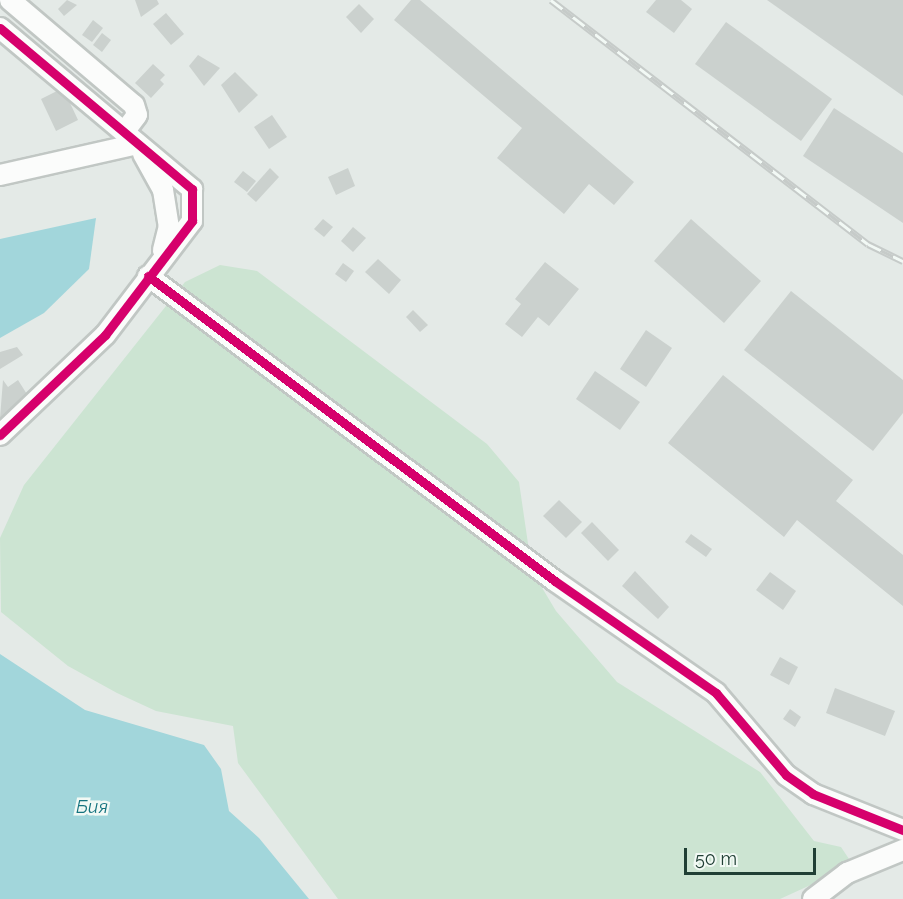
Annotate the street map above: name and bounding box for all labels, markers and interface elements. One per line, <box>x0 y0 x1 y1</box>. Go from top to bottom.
water label: Бия <box>76 796 108 818</box>
scale bar <box>687 836 819 874</box>
text: 50 m <box>695 848 737 869</box>

